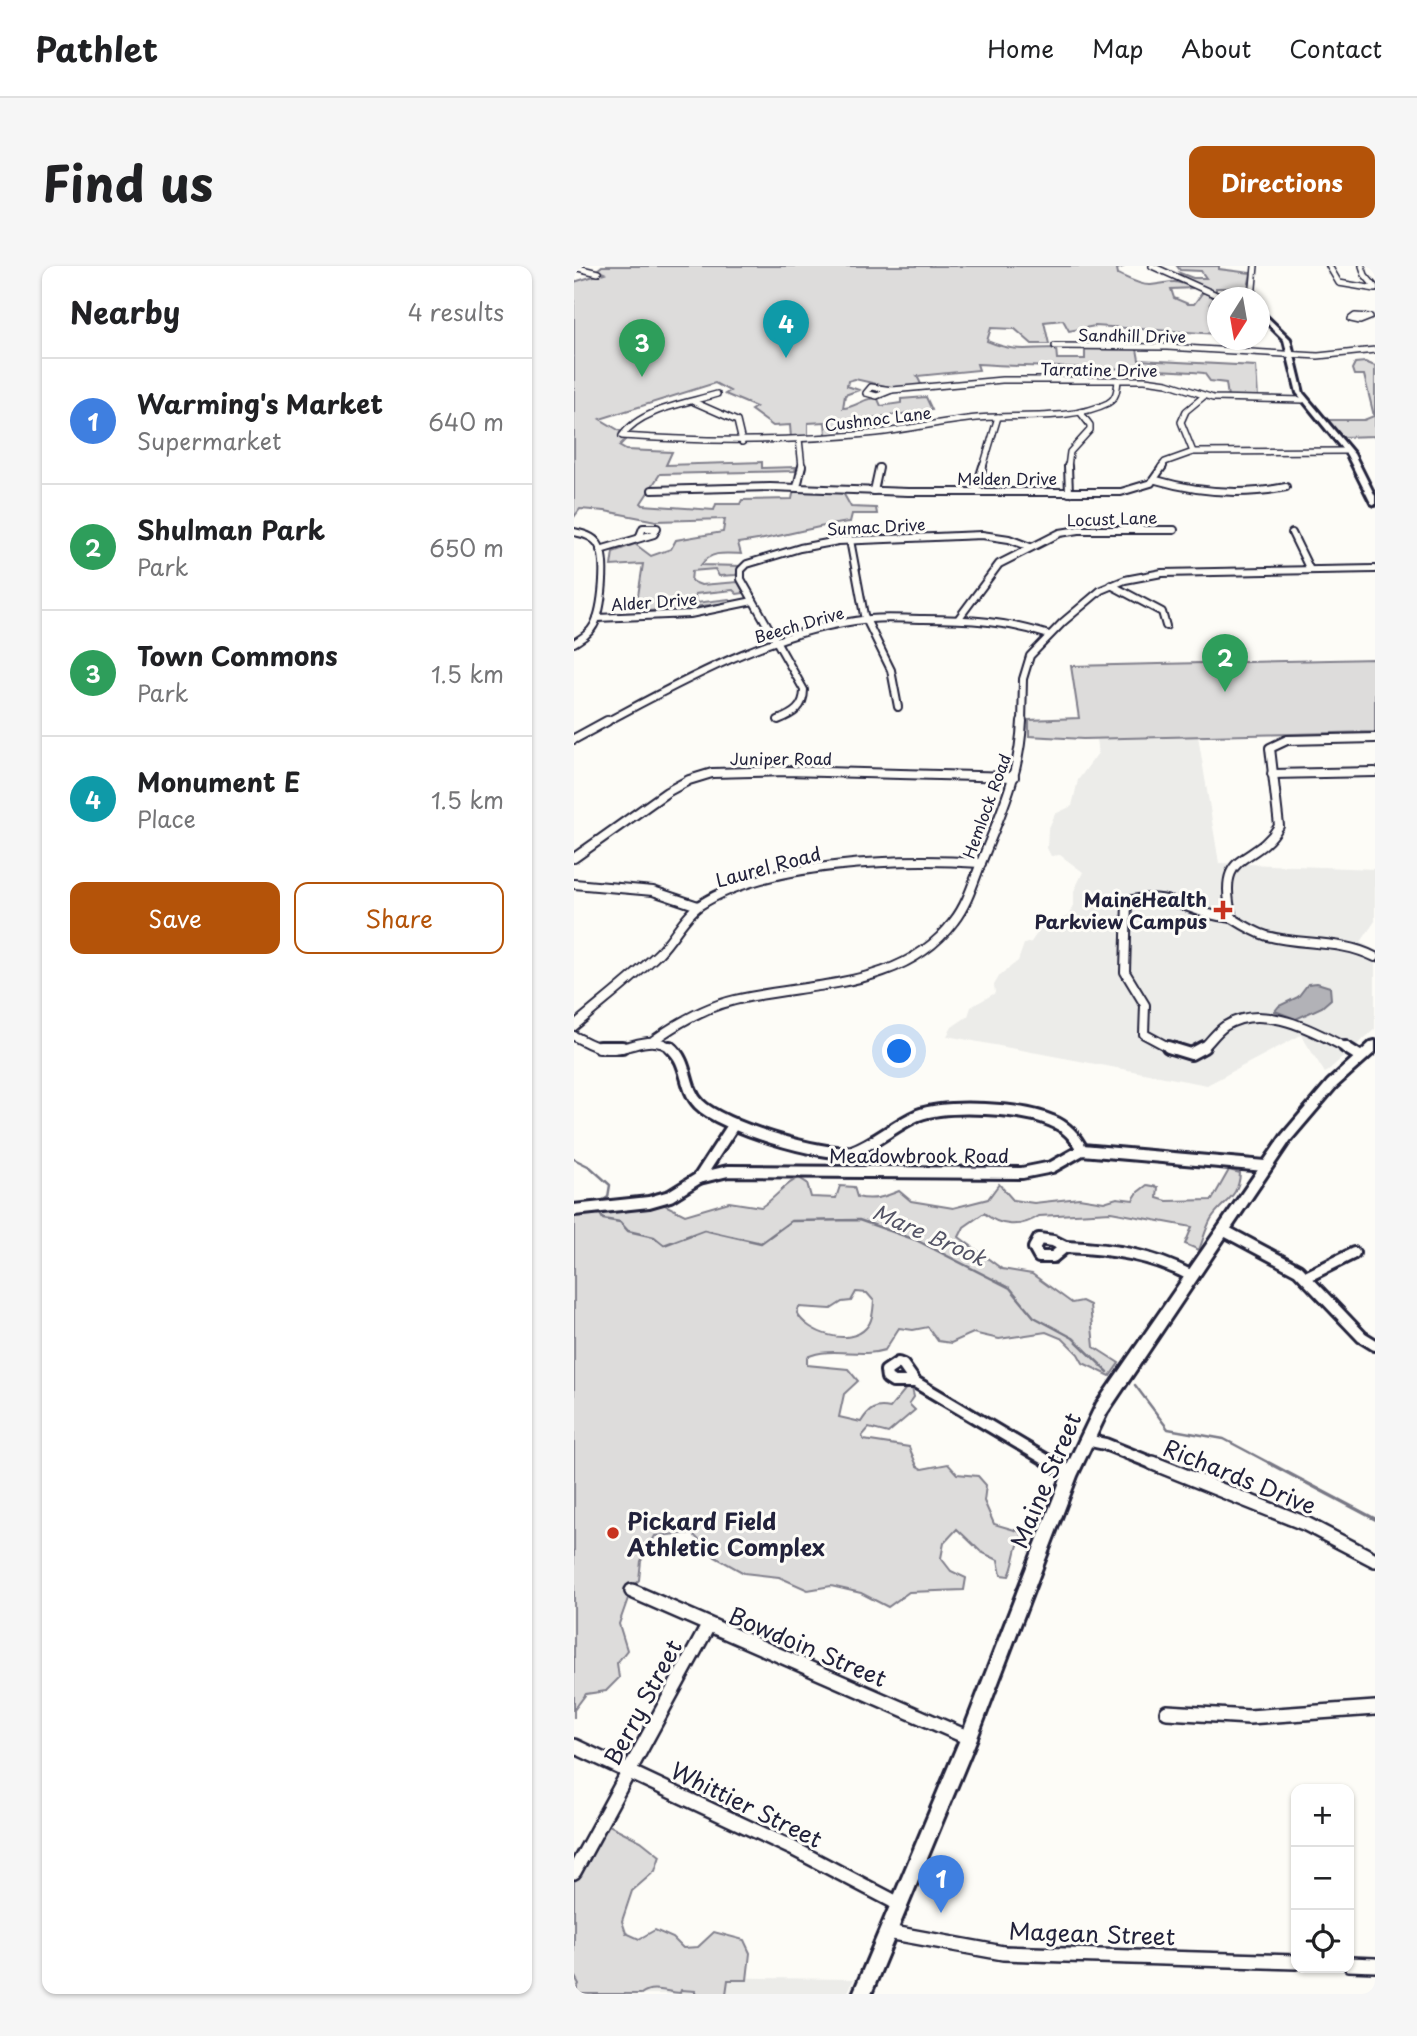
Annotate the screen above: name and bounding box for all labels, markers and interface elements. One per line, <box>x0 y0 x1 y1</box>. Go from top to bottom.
text: Pathlet <box>35 23 158 73</box>
text: Home <box>987 30 1054 66</box>
text: Map <box>1092 30 1143 66</box>
text: About <box>1181 30 1251 66</box>
text: Contact <box>1289 30 1382 66</box>
text: Find us <box>42 145 213 219</box>
button: Directions <box>1189 146 1375 218</box>
north arrow <box>1207 287 1270 350</box>
text: Nearby <box>70 289 180 334</box>
text: 4 results <box>408 294 504 329</box>
pin: 4 <box>763 300 809 358</box>
pin: 3 <box>619 319 665 377</box>
street label: Sandhill Drive <box>1078 322 1186 348</box>
street label: Tarratine Drive <box>1040 356 1158 382</box>
text: Warming's Market <box>137 384 383 423</box>
street label: Cushnoc Lane <box>823 400 933 436</box>
text: 1 <box>88 404 99 439</box>
text: 640 m <box>428 404 504 439</box>
text: Supermarket <box>137 423 281 458</box>
street label: Melden Drive <box>957 466 1057 490</box>
street label: Locust Lane <box>1066 504 1158 532</box>
text: Shulman Park <box>137 510 325 549</box>
street label: Sumac Drive <box>826 511 926 541</box>
text: 2 <box>85 530 101 565</box>
text: 650 m <box>429 530 504 565</box>
text: Park <box>137 549 188 584</box>
street label: Alder Drive <box>610 586 698 616</box>
street label: Beech Drive <box>752 600 846 648</box>
pin: 2 <box>1202 634 1248 692</box>
text: Town Commons <box>137 636 338 675</box>
text: 3 <box>85 656 101 691</box>
text: 1.5 km <box>431 656 504 691</box>
text: Park <box>137 675 188 710</box>
street label: Juniper Road <box>730 746 832 770</box>
street label: Hemlock Road <box>956 750 1016 862</box>
text: Monument E <box>137 762 301 801</box>
text: 4 <box>85 782 101 817</box>
text: 1.5 km <box>431 782 504 817</box>
text: Place <box>137 801 196 836</box>
street label: Laurel Road <box>712 839 824 893</box>
button: Save <box>70 882 280 954</box>
button: Share <box>294 882 504 954</box>
place label: MaineHealth Parkview Campus <box>1035 885 1207 935</box>
marker: MaineHealth Parkview Campus <box>1213 900 1233 920</box>
your location <box>882 1034 916 1068</box>
street label: Meadowbrook Road <box>829 1141 1009 1169</box>
water label: Mare Brook <box>868 1195 993 1274</box>
street label: Maine Street <box>1001 1407 1089 1553</box>
street label: Richards Drive <box>1158 1429 1322 1523</box>
place label: Pickard Field Athletic Complex <box>626 1503 825 1564</box>
marker: Pickard Field Athletic Complex <box>605 1525 621 1541</box>
street label: Bowdoin Street <box>724 1597 892 1695</box>
street label: Berry Street <box>594 1633 690 1771</box>
street label: Whittier Street <box>665 1752 829 1856</box>
map controls <box>1291 1784 1354 1973</box>
button: + <box>1291 1784 1354 1847</box>
button: − <box>1291 1847 1354 1910</box>
pin: 1 <box>918 1855 964 1913</box>
button: locate <box>1291 1910 1354 1973</box>
street label: Magean Street <box>1008 1913 1176 1953</box>

